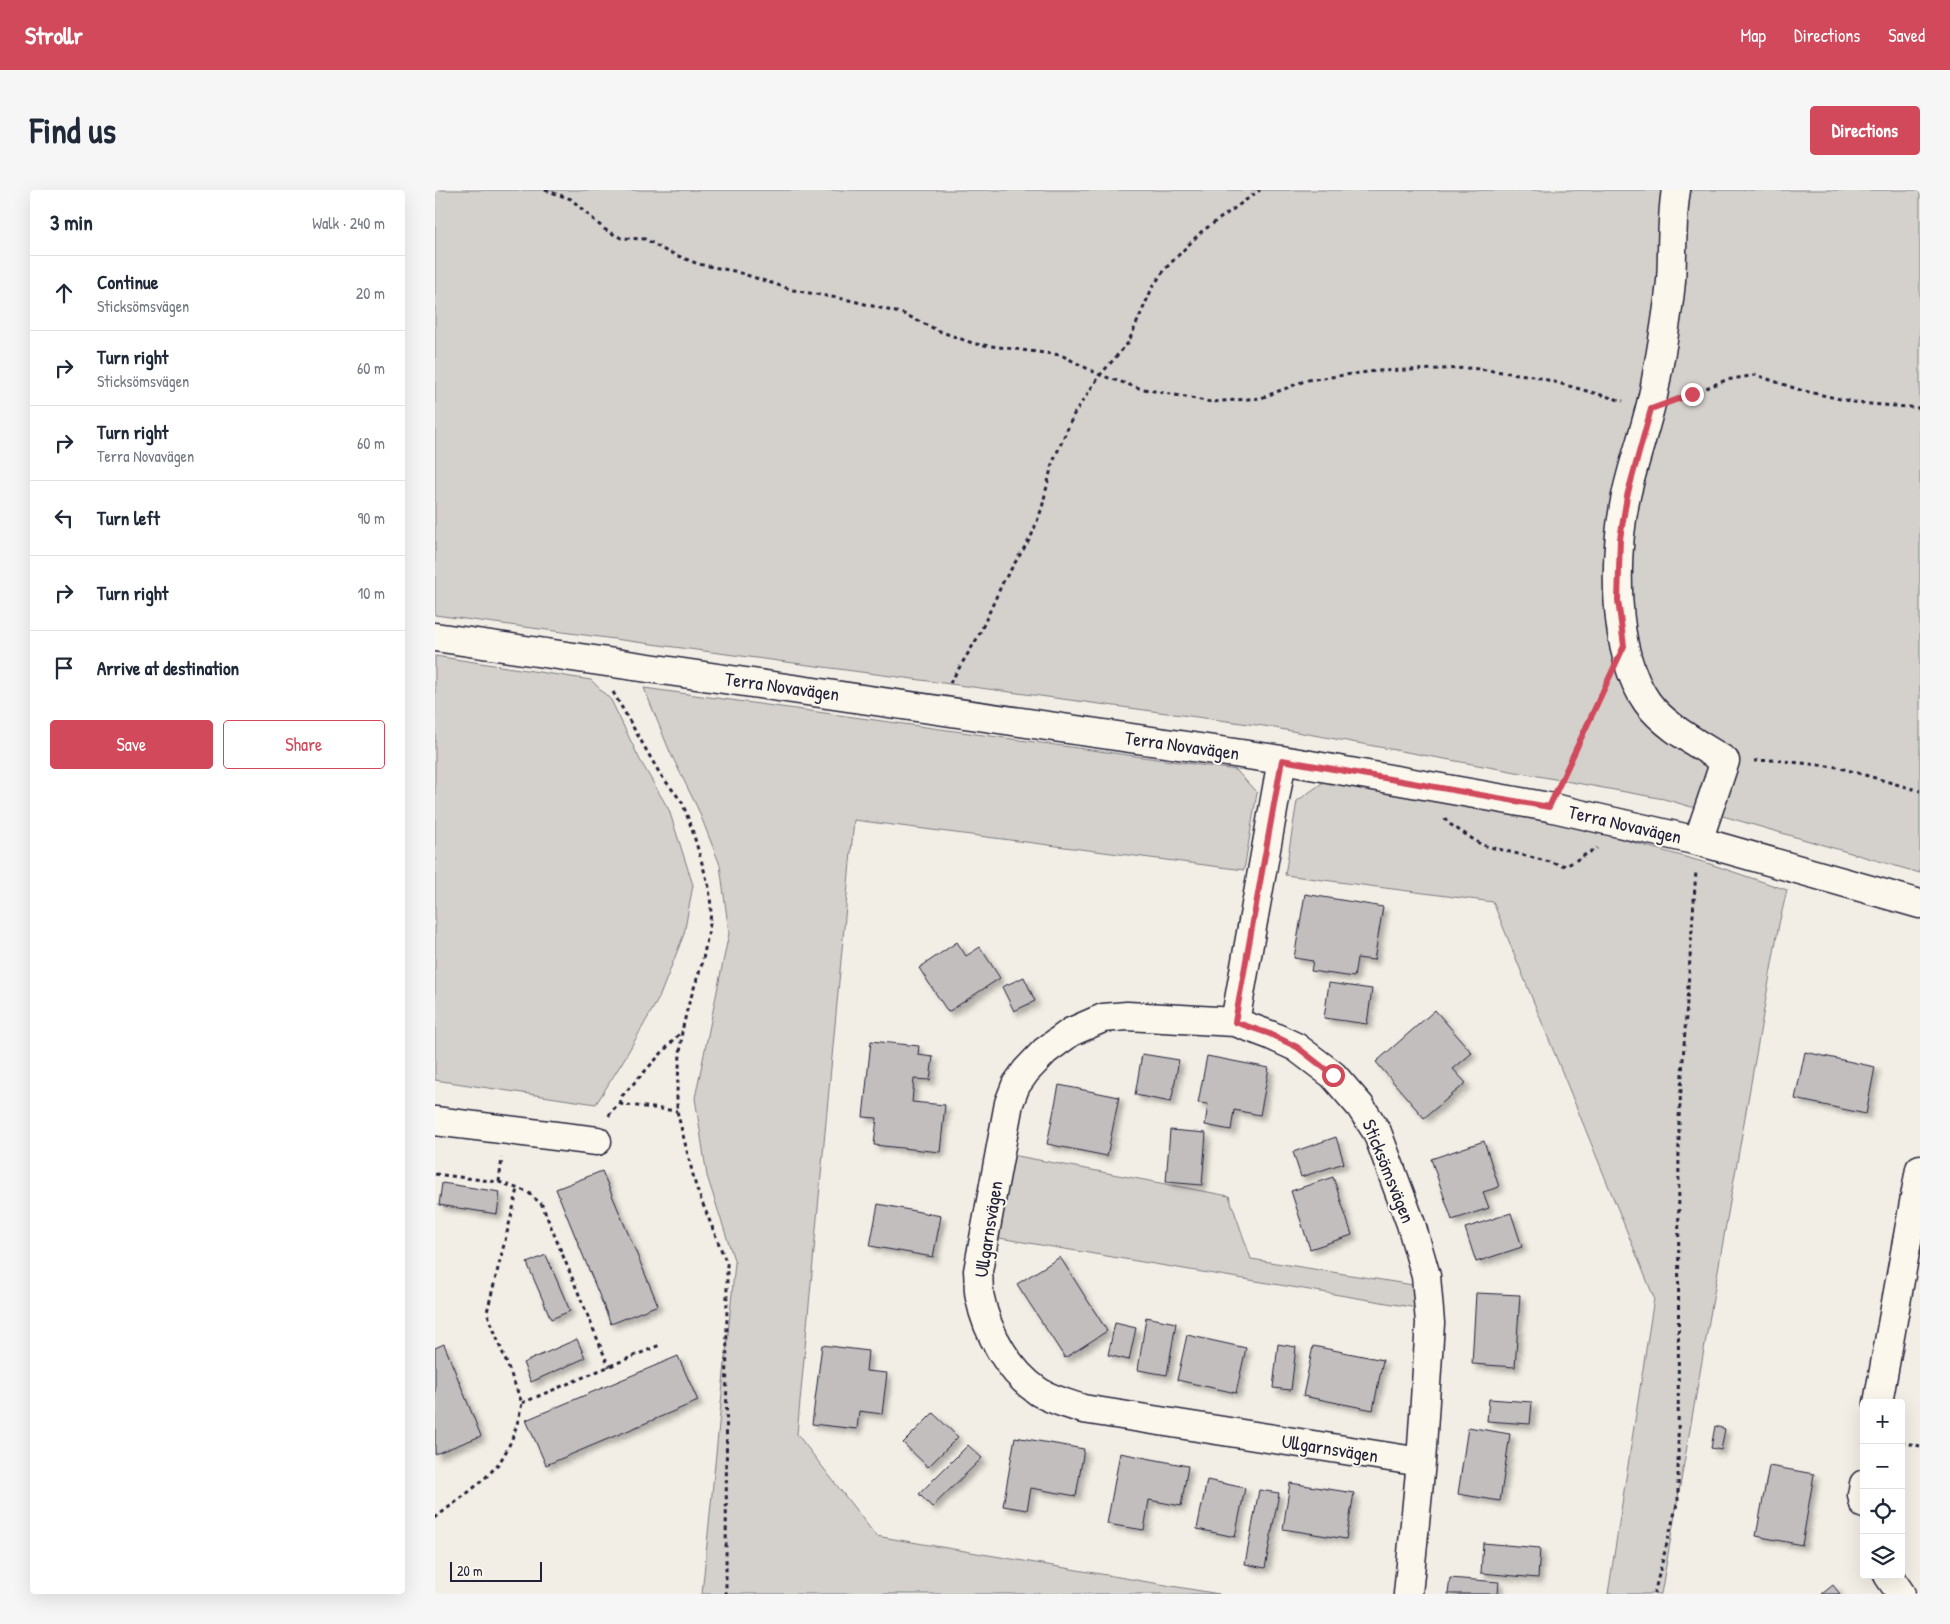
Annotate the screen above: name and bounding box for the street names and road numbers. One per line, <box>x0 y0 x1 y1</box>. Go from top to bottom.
street label: Terra Novavägen <box>723 665 841 707</box>
street label: Terra Novavägen <box>1123 724 1241 766</box>
street label: Terra Novavägen <box>1566 798 1684 850</box>
street label: Sticksömsvägen <box>1356 1115 1422 1227</box>
street label: Ullgarnsvägen <box>968 1179 1008 1279</box>
street label: Ullgarnsvägen <box>1280 1428 1380 1468</box>

